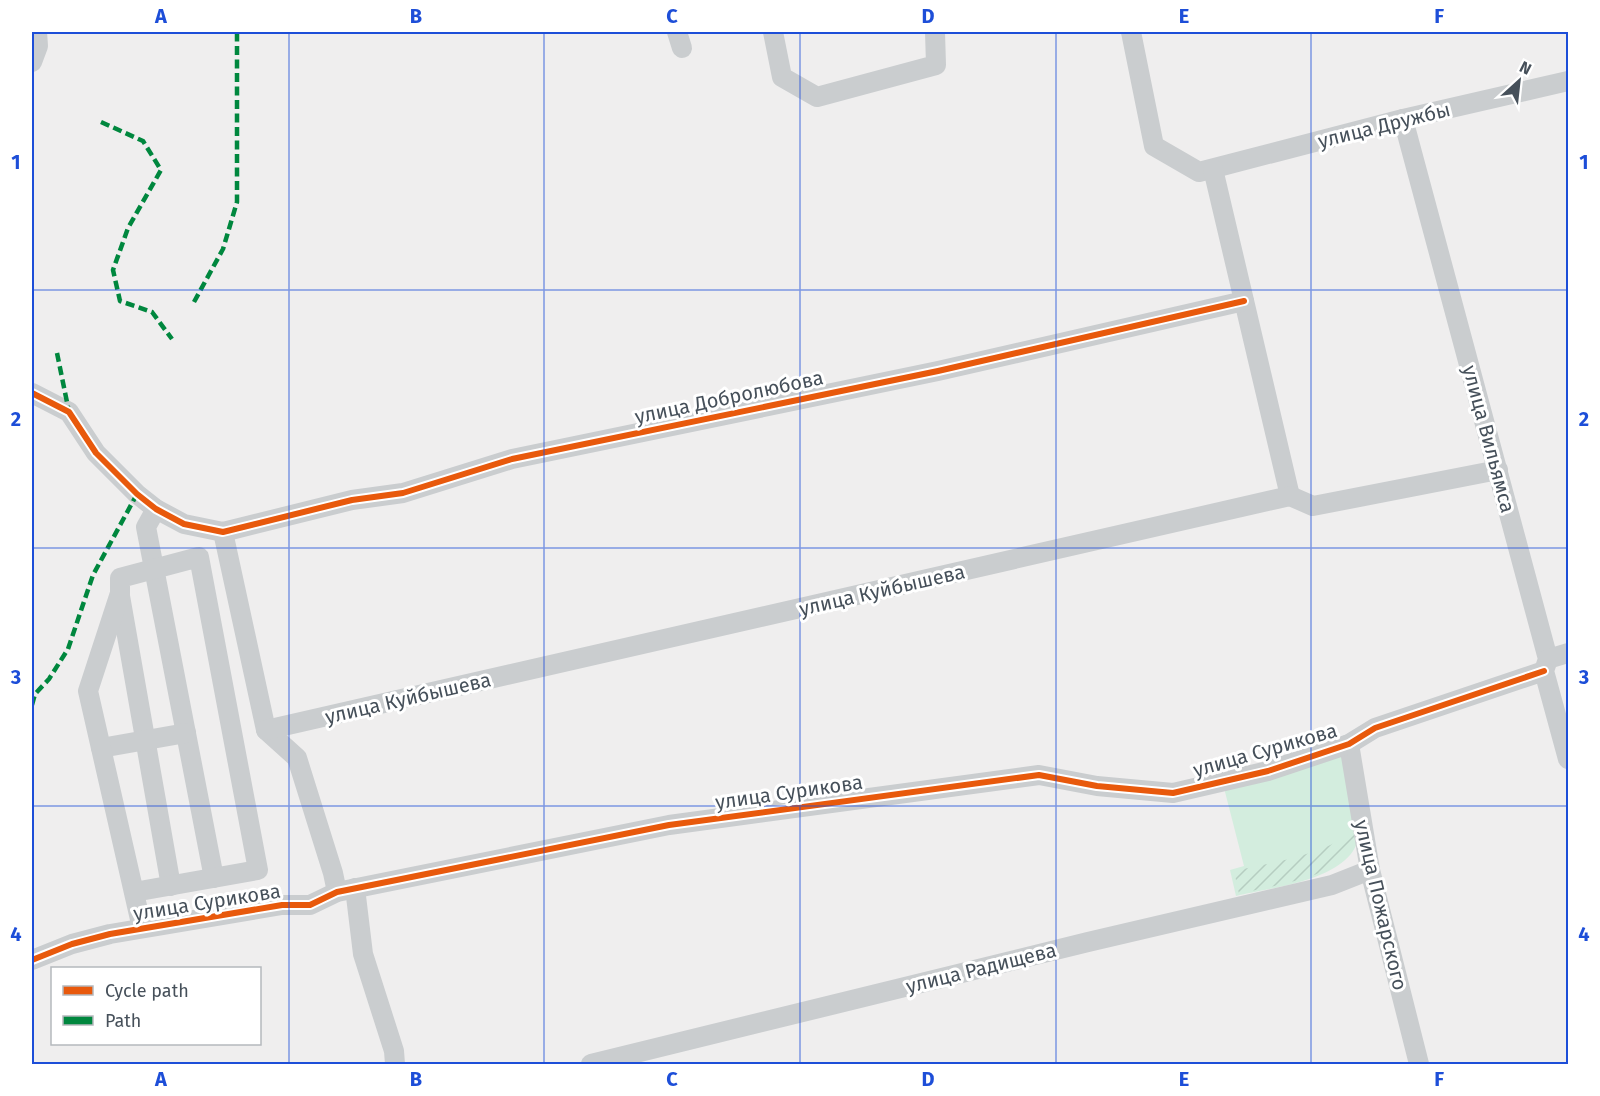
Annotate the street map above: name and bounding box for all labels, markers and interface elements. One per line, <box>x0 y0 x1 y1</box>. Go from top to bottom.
text: A <box>154 4 168 28</box>
text: B <box>410 4 422 28</box>
text: C <box>666 4 678 28</box>
text: D <box>921 4 935 28</box>
text: E <box>1179 4 1189 28</box>
text: F <box>1434 4 1444 28</box>
north arrow <box>1489 51 1549 111</box>
text: N <box>1517 57 1535 79</box>
street label: улица Дружбы <box>1315 97 1453 153</box>
text: 1 <box>11 150 21 174</box>
text: 1 <box>1579 150 1589 174</box>
street label: улица Вильямса <box>1458 363 1520 515</box>
street label: улица Добролюбова <box>632 365 826 429</box>
text: 2 <box>11 407 21 431</box>
text: 2 <box>1579 407 1589 431</box>
street label: улица Куйбышева <box>797 559 967 621</box>
text: 3 <box>10 665 21 689</box>
text: 3 <box>1578 665 1589 689</box>
street label: улица Куйбышева <box>323 667 493 729</box>
street label: улица Сурикова <box>1190 718 1340 782</box>
street label: улица Сурикова <box>714 770 864 814</box>
street label: улица Пожарского <box>1350 817 1412 993</box>
street label: улица Сурикова <box>132 879 282 925</box>
text: 4 <box>10 922 22 946</box>
text: 4 <box>1578 922 1590 946</box>
street label: улица Радищева <box>903 938 1059 998</box>
legend <box>51 967 261 1045</box>
text: Cycle path <box>105 980 189 1002</box>
text: Path <box>105 1010 141 1032</box>
text: A <box>154 1067 168 1091</box>
text: B <box>410 1067 422 1091</box>
text: C <box>666 1067 678 1091</box>
text: D <box>921 1067 935 1091</box>
text: E <box>1179 1067 1189 1091</box>
text: F <box>1434 1067 1444 1091</box>

